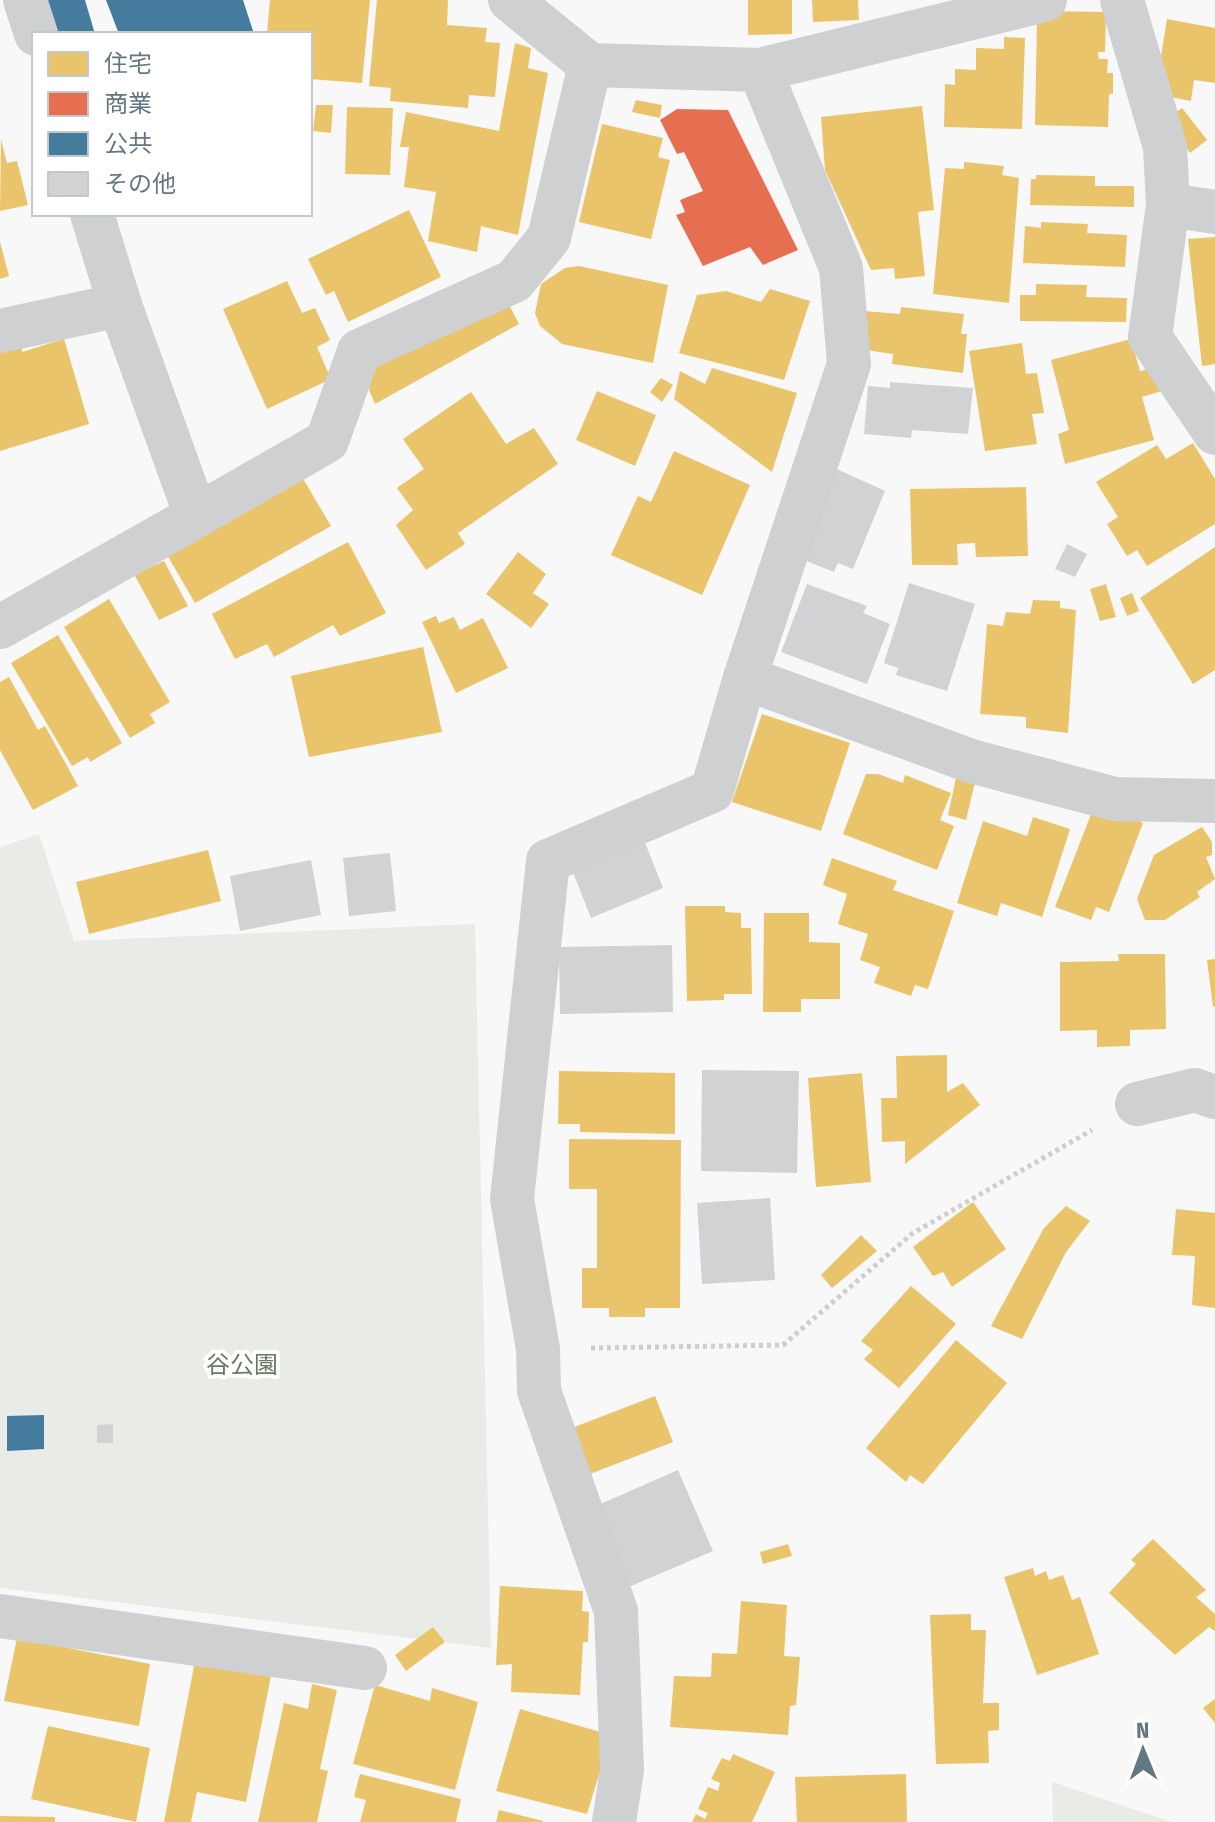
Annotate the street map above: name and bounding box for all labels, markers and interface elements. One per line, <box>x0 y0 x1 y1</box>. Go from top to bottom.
legend <box>32 32 312 216</box>
text: 住宅 <box>104 50 152 78</box>
text: 商業 <box>104 90 152 118</box>
text: 公共 <box>104 130 152 158</box>
text: その他 <box>104 170 176 198</box>
park label: 谷公園 <box>206 1351 278 1379</box>
north arrow <box>1103 1710 1183 1790</box>
text: N <box>1136 1717 1149 1744</box>

